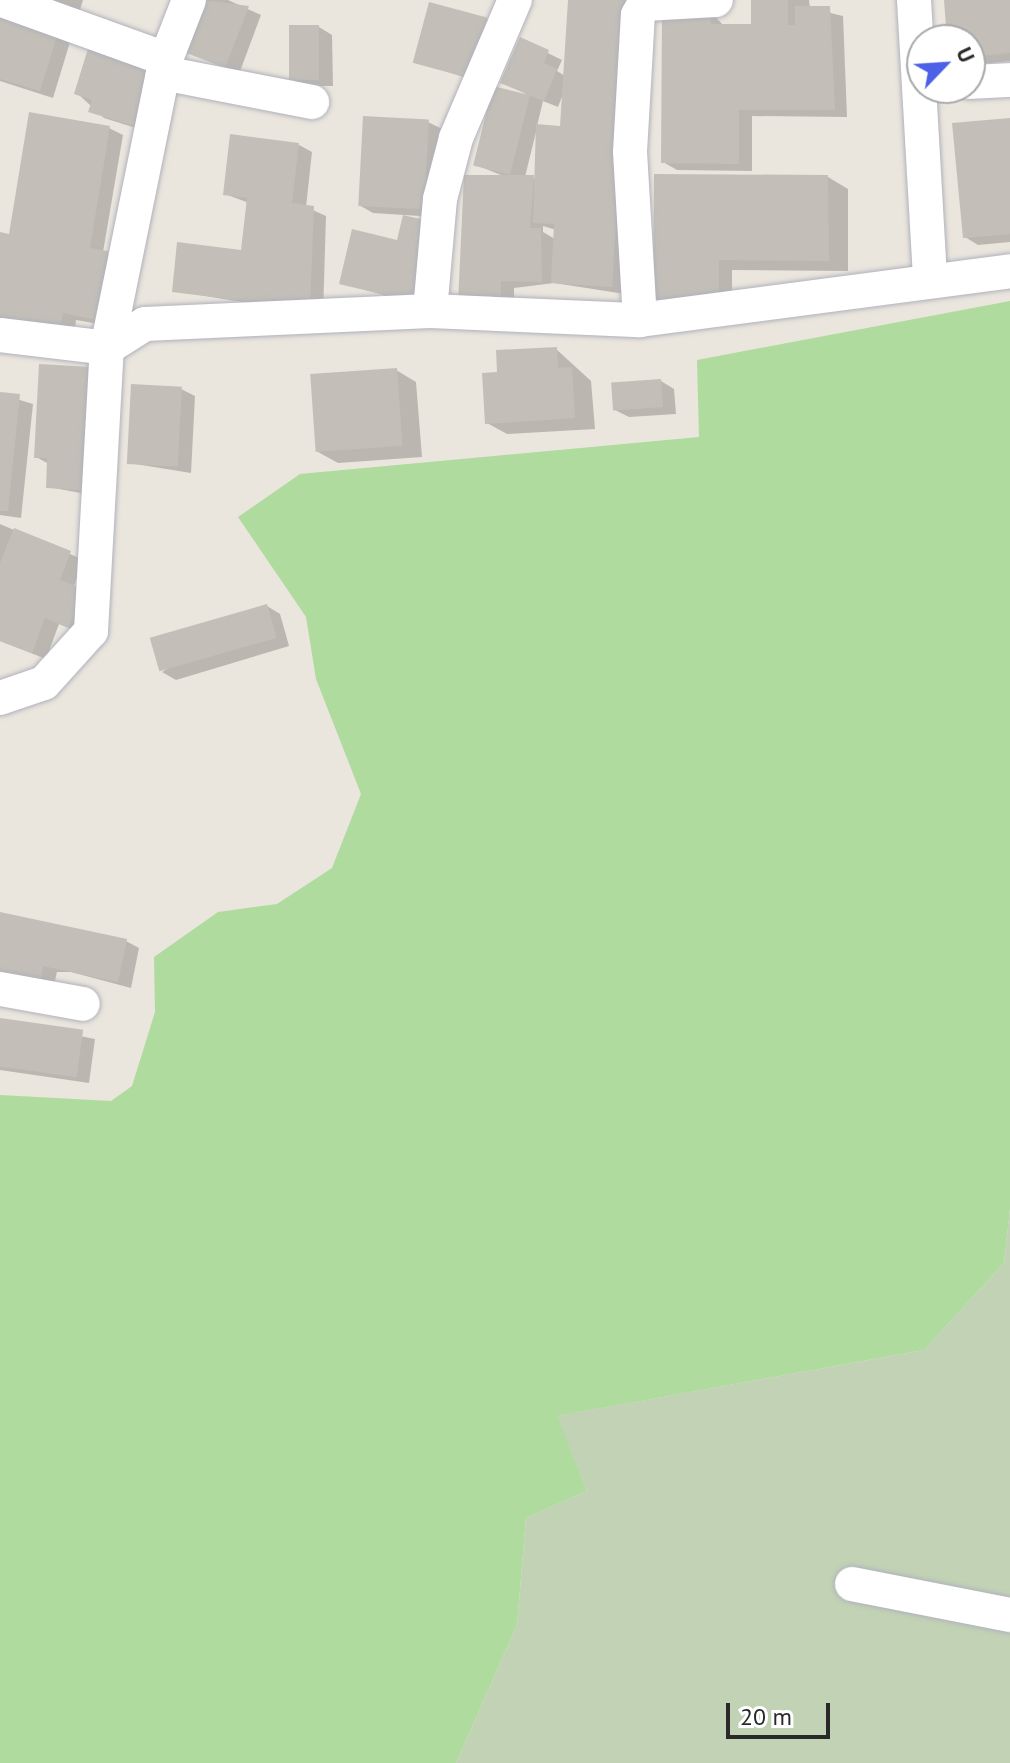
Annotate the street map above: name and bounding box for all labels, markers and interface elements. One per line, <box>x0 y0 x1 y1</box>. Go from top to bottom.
north arrow <box>906 24 986 104</box>
text: U <box>950 43 982 67</box>
scale bar <box>730 1687 834 1737</box>
text: 20 m <box>740 1701 792 1732</box>

